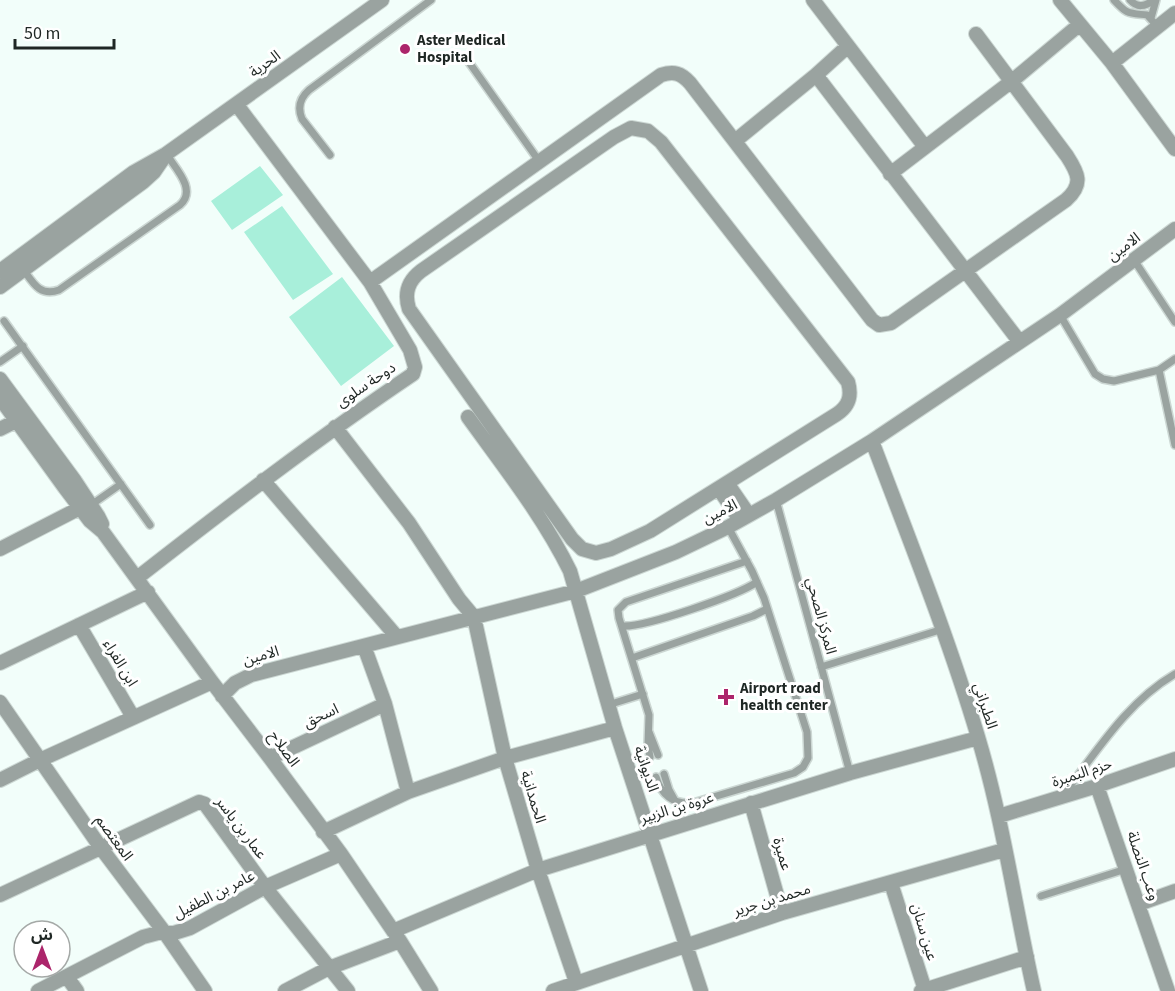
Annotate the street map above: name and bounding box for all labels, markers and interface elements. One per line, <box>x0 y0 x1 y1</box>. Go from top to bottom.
scale bar <box>15 12 114 50</box>
text: 50 m <box>24 21 60 46</box>
place label: Aster Medical Hospital <box>416 30 506 68</box>
marker: Aster Medical Hospital <box>398 42 412 56</box>
street label: الحرية <box>245 45 285 83</box>
street label: الامين <box>1103 228 1145 266</box>
street label: دوحة سلوى <box>332 357 400 413</box>
street label: الامين <box>699 494 741 530</box>
street label: المركز الصحي <box>800 575 841 657</box>
street label: ابن الفراء <box>98 635 142 691</box>
street label: الامين <box>240 641 282 671</box>
place label: Airport road health center <box>739 678 828 716</box>
street label: الطبراني <box>967 680 1002 732</box>
marker: Airport road health center <box>717 688 735 706</box>
street label: اسحق <box>300 699 342 733</box>
street label: الصلاح <box>263 727 304 772</box>
street label: الديوانية <box>628 743 664 795</box>
street label: حزم البمبرة <box>1049 753 1115 793</box>
street label: الحمدانية <box>515 768 551 826</box>
street label: عروة بن الزبير <box>637 787 717 829</box>
street label: عمار بن ياسر <box>210 791 272 864</box>
street label: المعتصم <box>90 811 138 865</box>
street label: وعب النصلة <box>1121 828 1165 904</box>
street label: عميرة <box>767 835 797 873</box>
street label: عامر بن الطفيل <box>170 865 259 925</box>
street label: محمد بن جرير <box>730 878 813 922</box>
street label: عين سنان <box>905 901 943 964</box>
north arrow <box>12 919 72 979</box>
text: ش <box>31 924 53 946</box>

